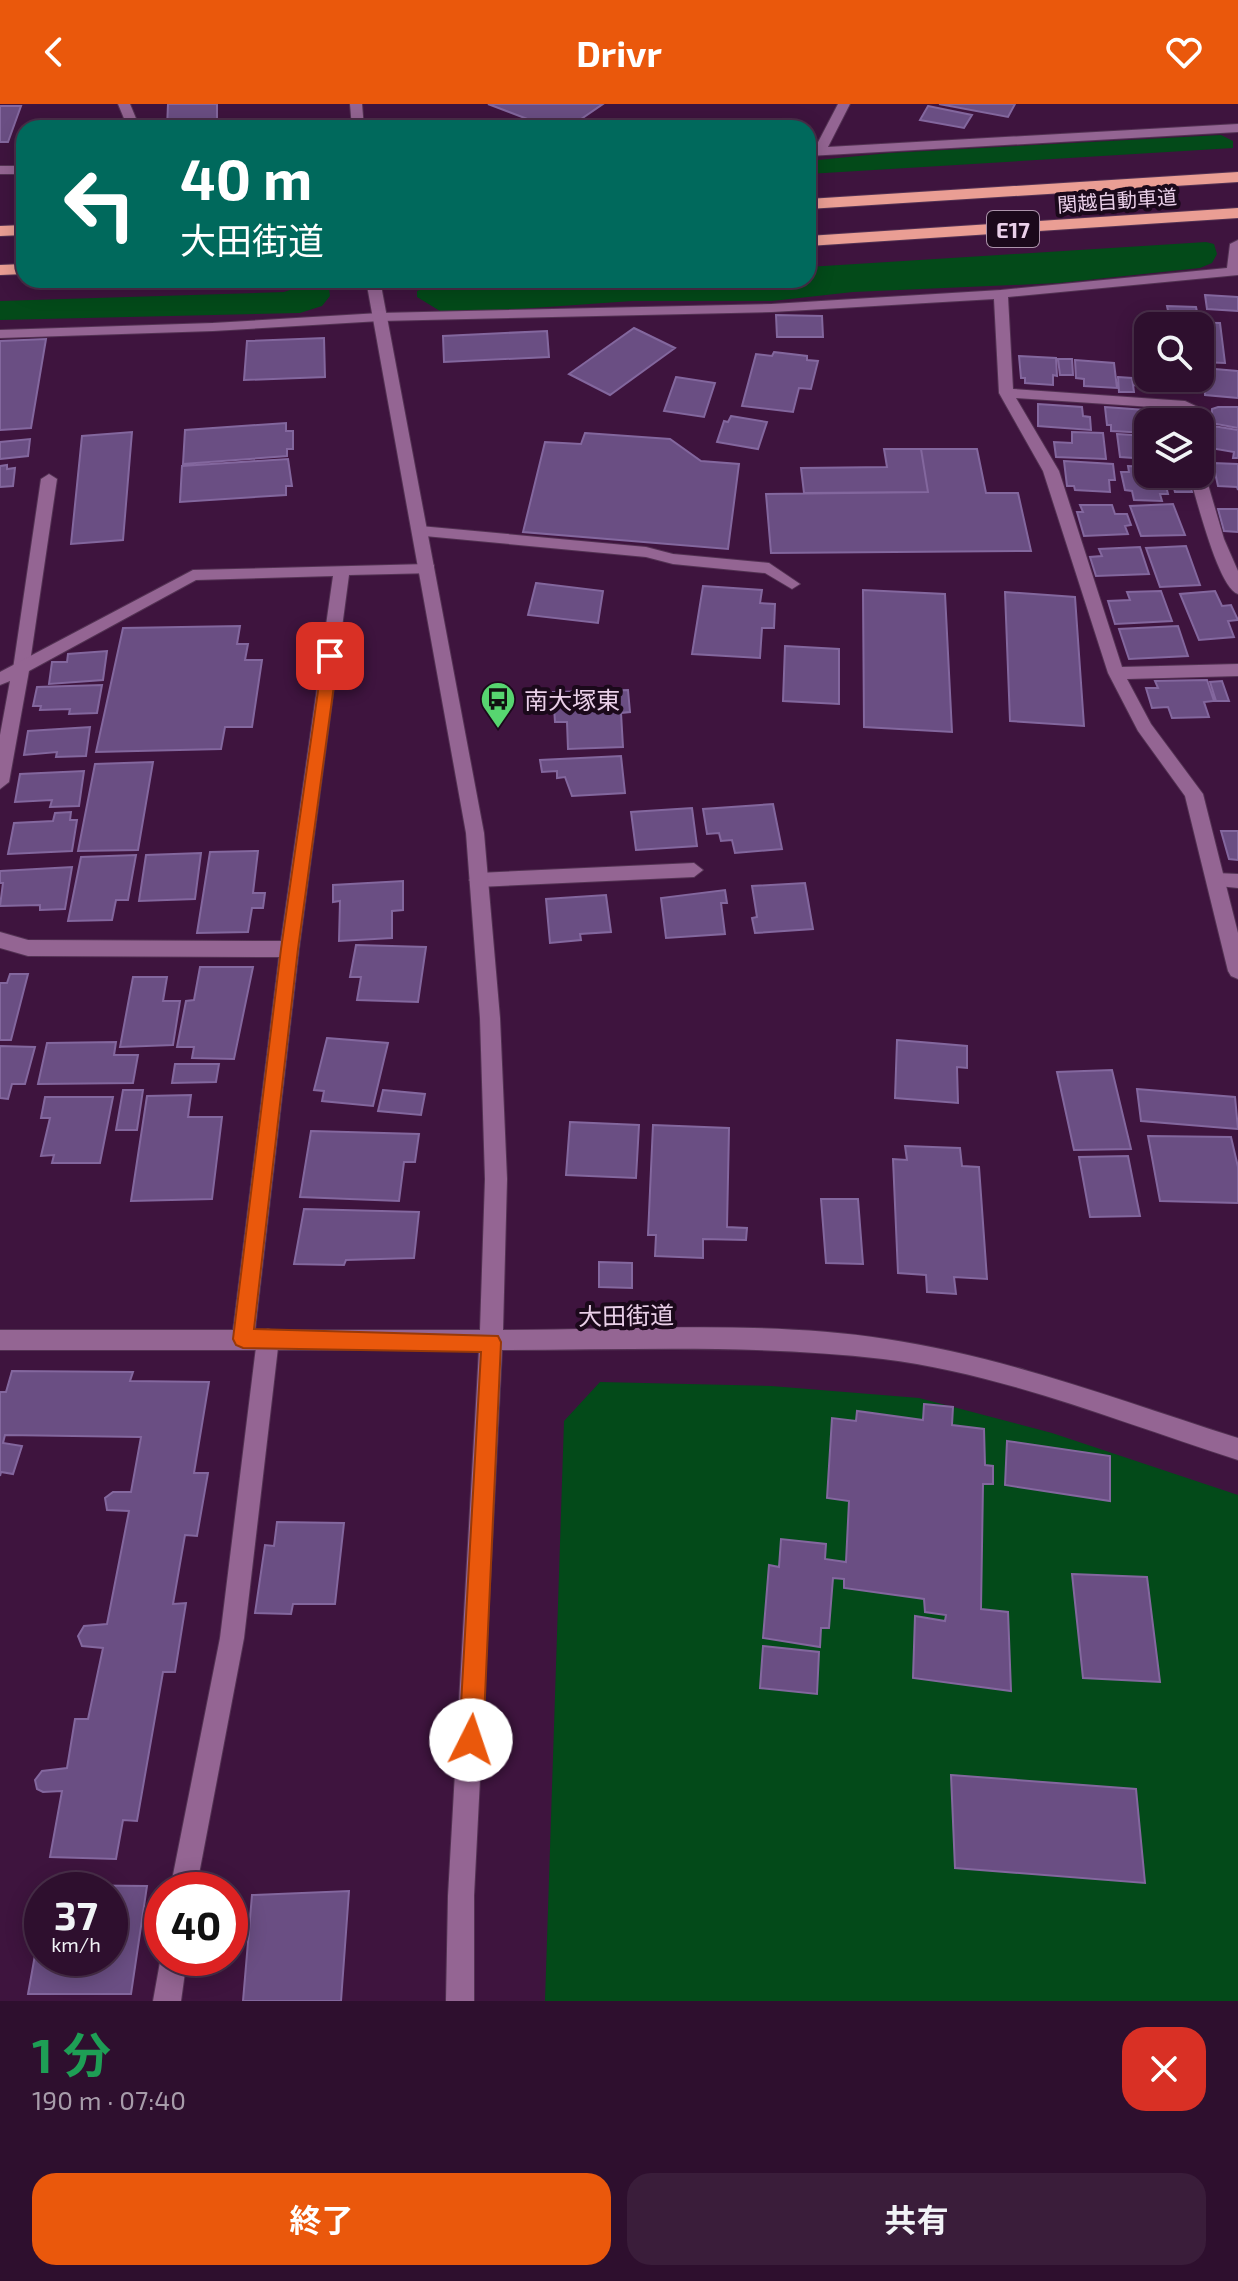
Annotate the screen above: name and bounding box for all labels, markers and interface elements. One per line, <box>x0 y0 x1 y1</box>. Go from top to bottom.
icon: back <box>32 30 76 74</box>
icon: heart <box>1162 30 1206 74</box>
text: Drivr <box>576 31 662 74</box>
text: 40 m <box>180 144 312 211</box>
icon: left <box>48 152 152 256</box>
street label: 関越自動車道 <box>1056 184 1178 216</box>
road number: E17 <box>987 211 1039 247</box>
text: 大田街道 <box>180 218 324 261</box>
map controls <box>1134 312 1214 488</box>
button: search <box>1134 312 1214 392</box>
button: layers <box>1134 408 1214 488</box>
pin <box>296 622 364 690</box>
icon: arrive <box>308 634 352 678</box>
bus stop icon: 南大塚東 <box>479 680 517 730</box>
place label: 南大塚東 <box>524 685 620 714</box>
street label: 大田街道 <box>578 1300 674 1330</box>
position arrow <box>429 1698 513 1782</box>
speed limit sign: 40 <box>144 1872 248 1976</box>
text: 37 <box>54 1890 98 1938</box>
text: km/h <box>51 1932 101 1956</box>
text: 1 分 <box>32 2025 111 2083</box>
button: close <box>1122 2027 1206 2111</box>
text: 190 m · 07:40 <box>32 2084 186 2115</box>
button: 終了 <box>32 2173 611 2265</box>
button: 共有 <box>627 2173 1206 2265</box>

